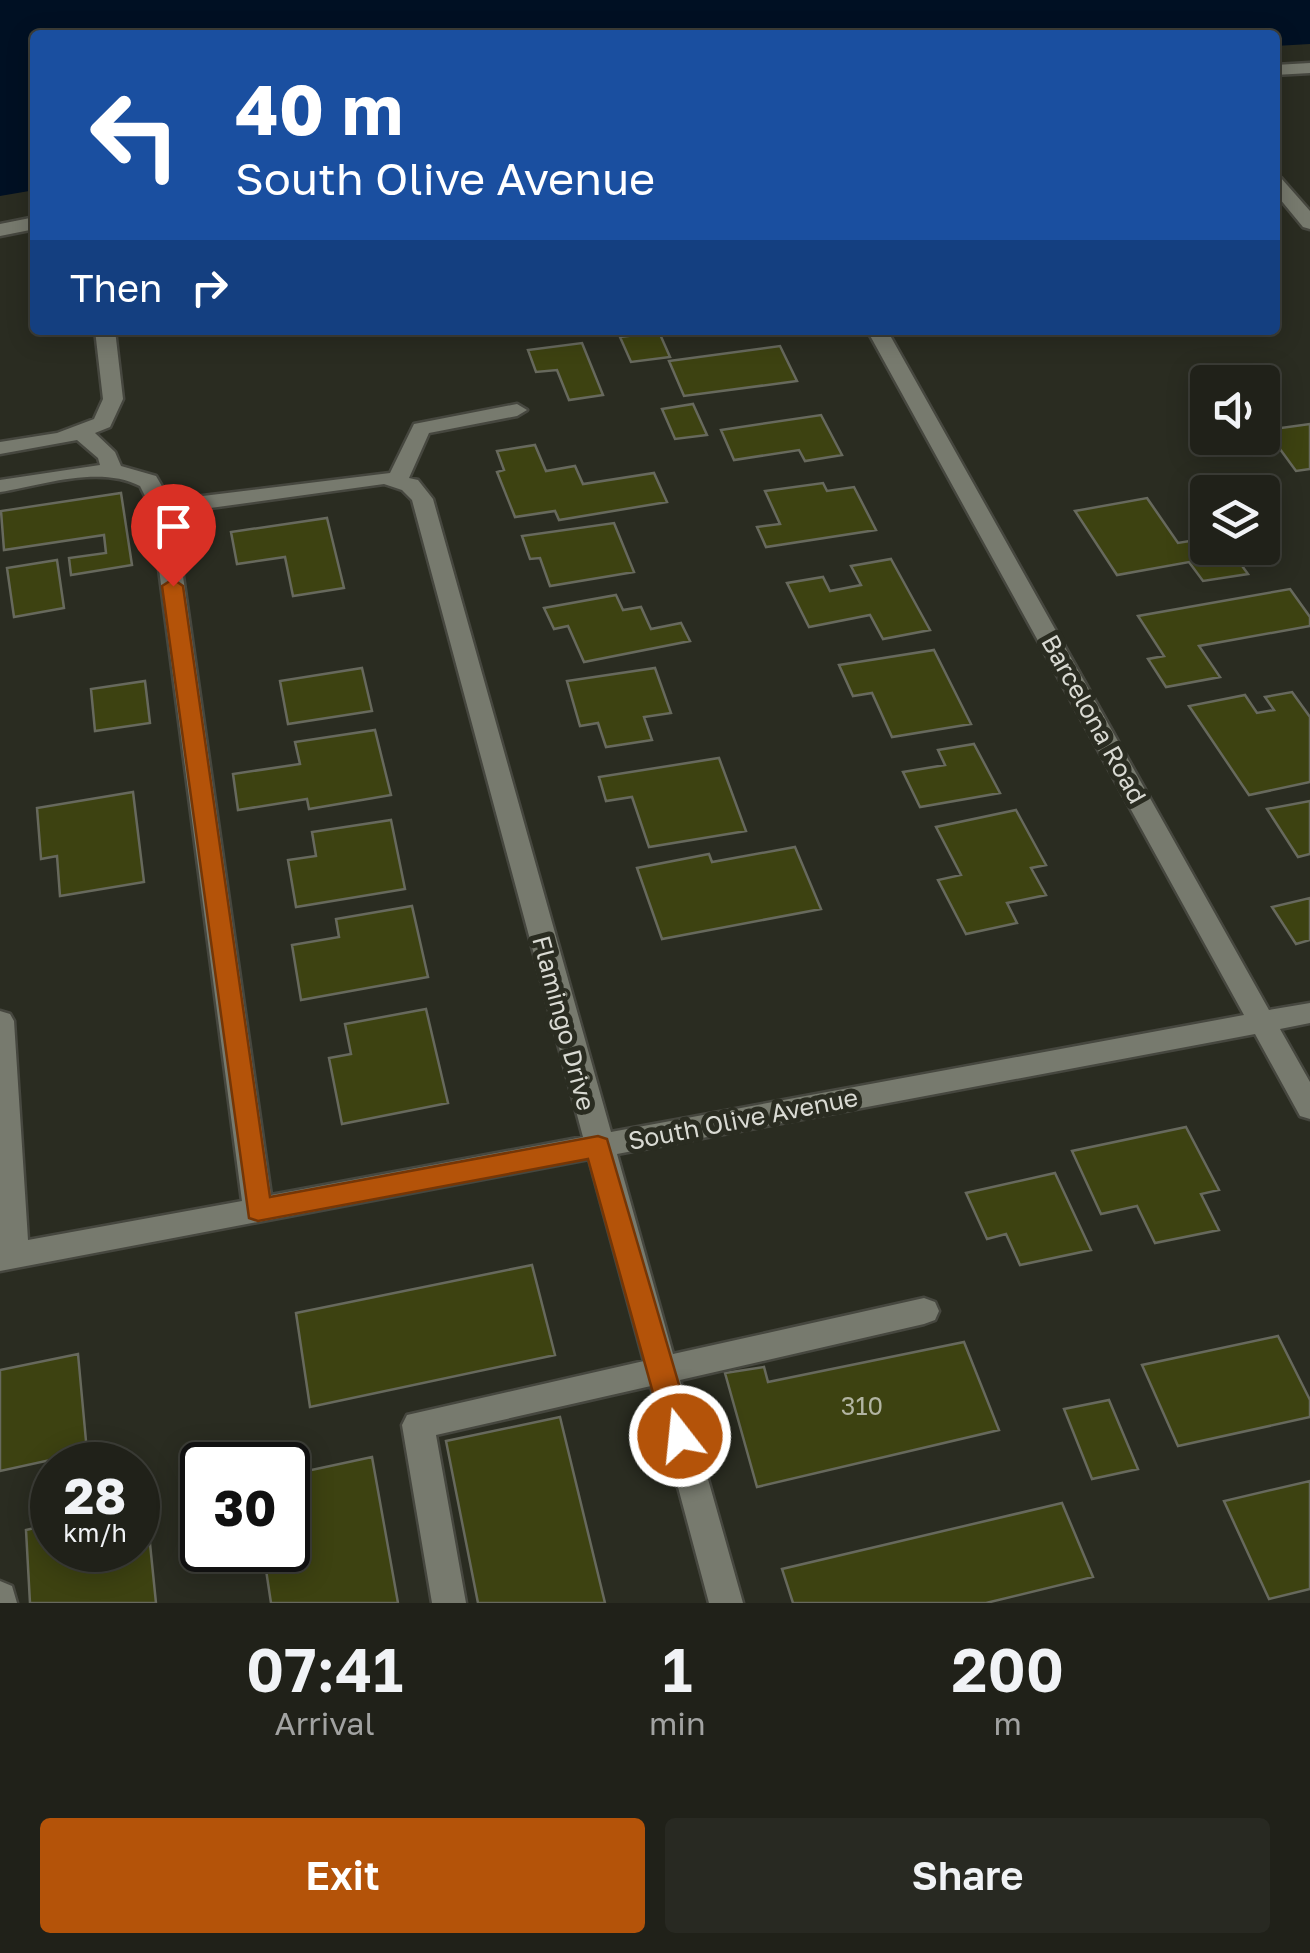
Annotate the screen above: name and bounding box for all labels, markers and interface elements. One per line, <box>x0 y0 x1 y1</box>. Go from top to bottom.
text: 40 m <box>235 66 403 150</box>
icon: left <box>70 70 200 200</box>
text: South Olive Avenue <box>235 151 655 205</box>
icon: right <box>182 260 237 315</box>
text: Then <box>70 265 162 310</box>
map controls <box>1190 365 1280 565</box>
button: sound <box>1190 365 1280 455</box>
button: layers <box>1190 475 1280 565</box>
pin <box>131 484 216 587</box>
icon: arrive <box>146 499 201 554</box>
street label: Barcelona Road <box>1035 629 1154 809</box>
street label: Flamingo Drive <box>526 932 603 1114</box>
street label: South Olive Avenue <box>625 1081 860 1156</box>
position arrow <box>628 1384 732 1488</box>
house number: 310 <box>841 1390 883 1421</box>
speed limit sign: 30 <box>180 1442 310 1572</box>
text: 28 <box>64 1465 126 1525</box>
text: km/h <box>63 1517 127 1548</box>
text: 07:41 <box>246 1633 403 1705</box>
text: 1 <box>662 1633 692 1705</box>
text: 200 <box>951 1633 1064 1705</box>
text: Arrival <box>274 1704 375 1742</box>
text: min <box>649 1704 706 1742</box>
text: m <box>994 1704 1022 1742</box>
button: Exit <box>40 1818 645 1933</box>
button: Share <box>665 1818 1270 1933</box>

